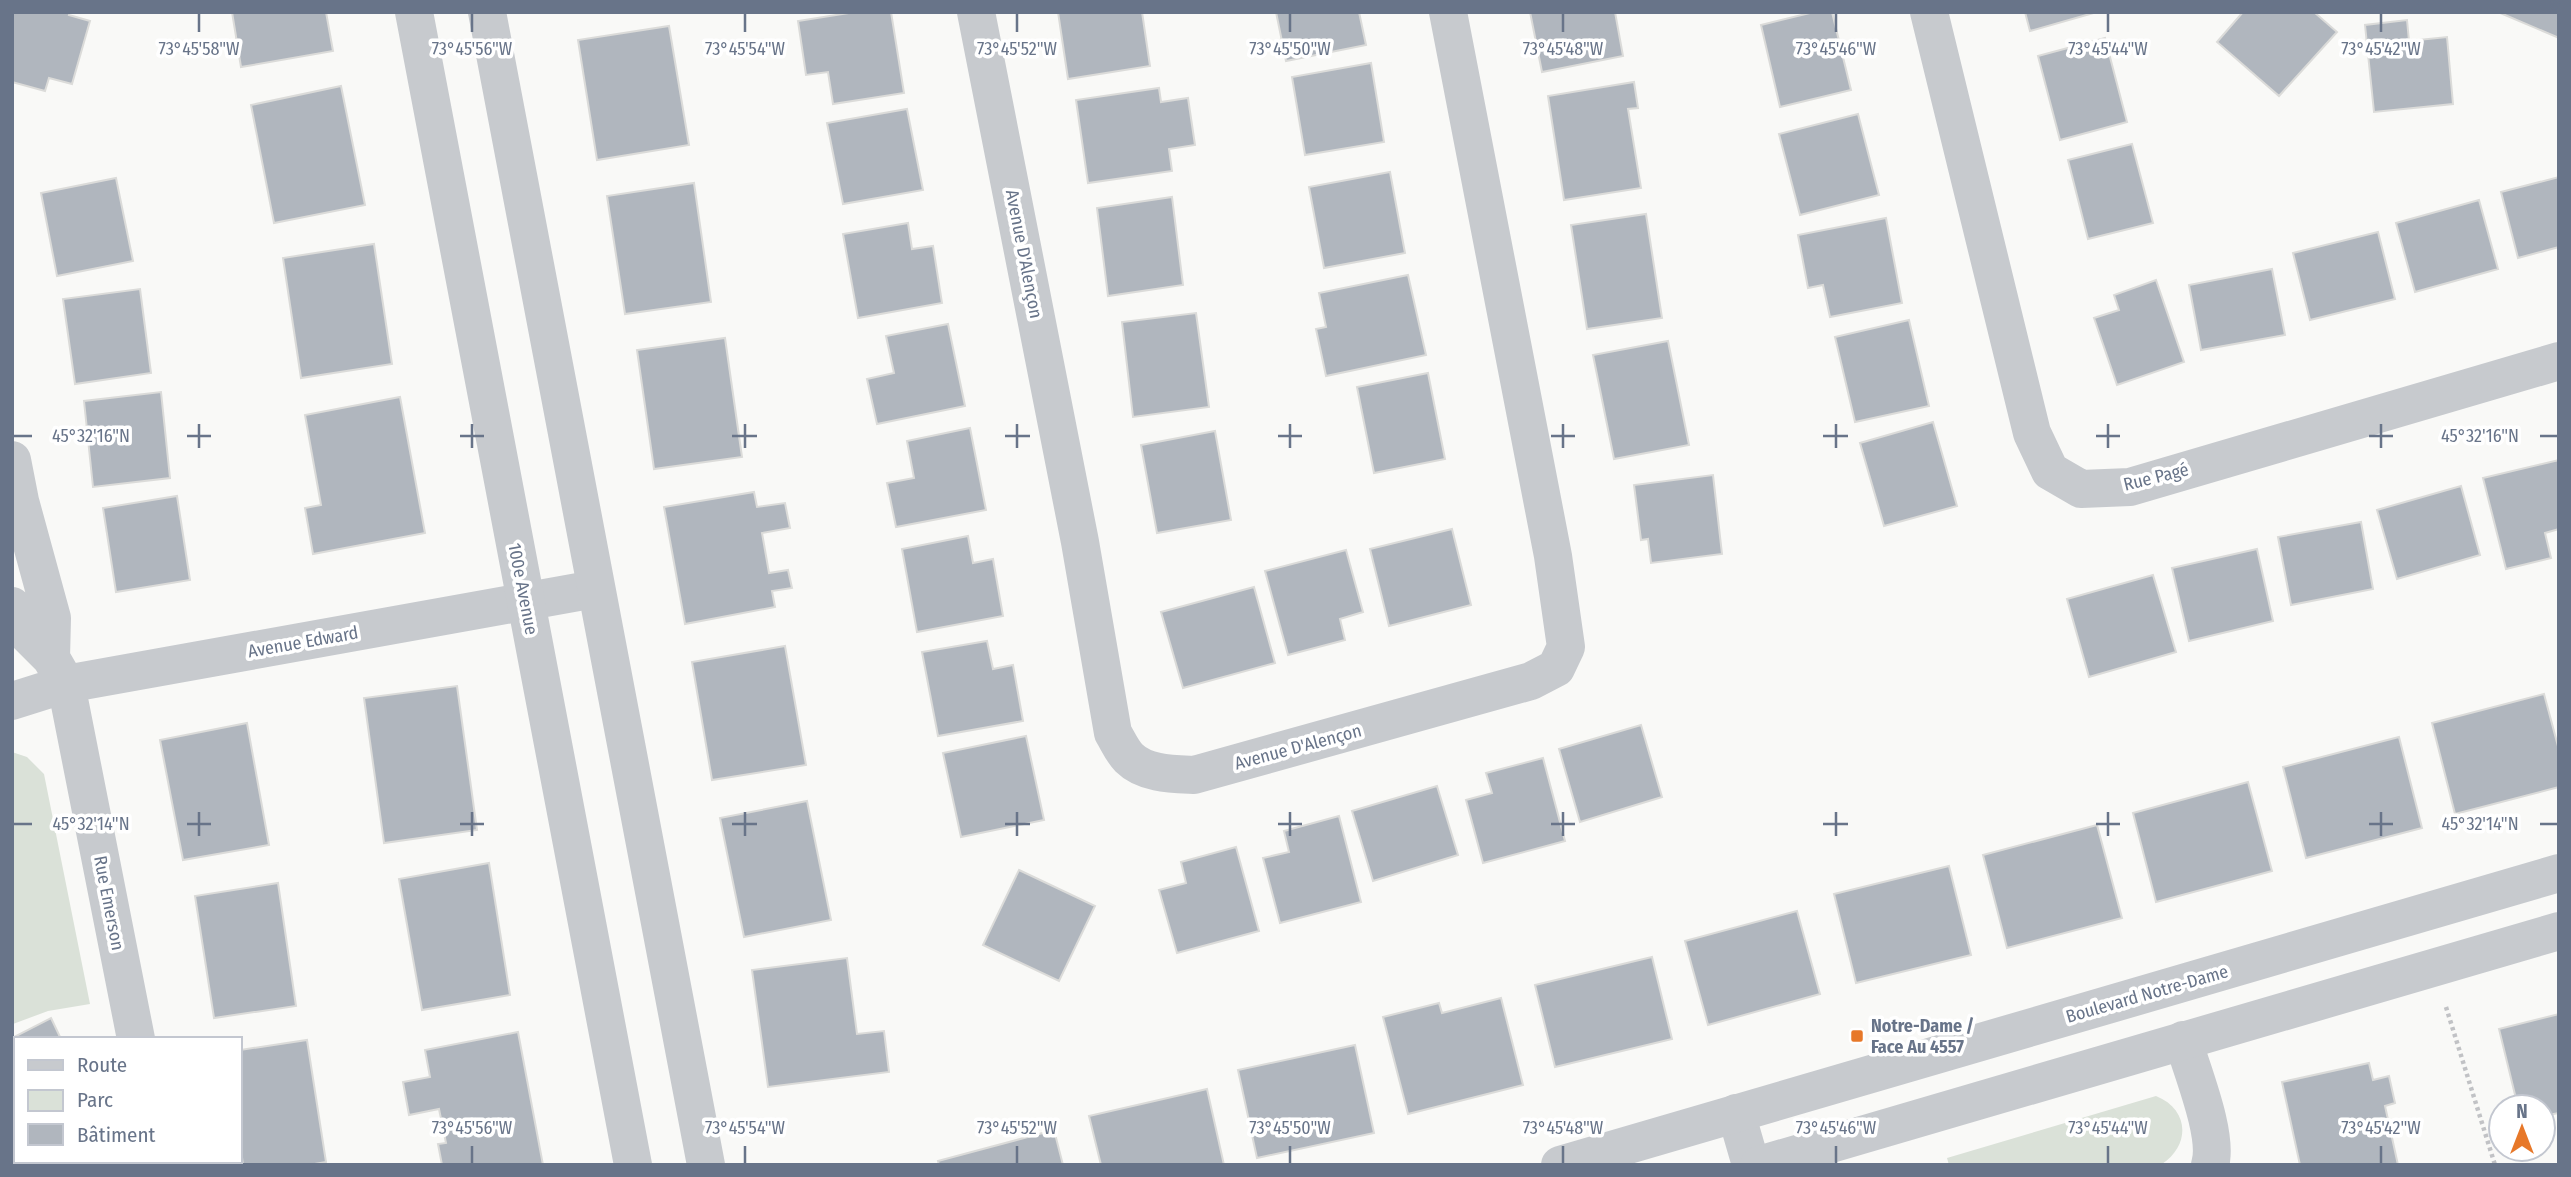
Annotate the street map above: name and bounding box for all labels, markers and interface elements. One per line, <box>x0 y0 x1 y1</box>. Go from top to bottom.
text: 73°45'58"W <box>159 38 240 60</box>
text: 73°45'56"W <box>432 38 513 60</box>
text: 73°45'54"W <box>705 38 785 60</box>
text: 73°45'52"W <box>977 38 1057 60</box>
text: 73°45'50"W <box>1249 38 1331 60</box>
text: 73°45'48"W <box>1523 38 1604 60</box>
text: 73°45'46"W <box>1796 38 1877 60</box>
text: 73°45'44"W <box>2068 38 2148 60</box>
text: 73°45'42"W <box>2341 38 2421 60</box>
street label: Avenue D'Alençon <box>1001 188 1047 320</box>
text: 45°32'16"N <box>52 425 130 447</box>
text: 45°32'16"N <box>2441 425 2519 447</box>
street label: Rue Pagé <box>2121 458 2191 496</box>
street label: 100e Avenue <box>503 541 543 637</box>
street label: Avenue Edward <box>246 621 360 663</box>
street label: Avenue D'Alençon <box>1232 719 1364 775</box>
text: 45°32'14"N <box>52 813 130 835</box>
text: 45°32'14"N <box>2441 813 2519 835</box>
street label: Rue Emerson <box>89 854 129 952</box>
street label: Boulevard Notre-Dame <box>2063 960 2231 1028</box>
place label: Notre-Dame / Face Au 4557 <box>1871 1015 1974 1058</box>
marker: Notre-Dame / Face Au 4557 <box>1849 1028 1865 1044</box>
legend <box>14 1037 242 1163</box>
text: Route <box>77 1052 127 1078</box>
text: Parc <box>77 1087 113 1113</box>
north arrow <box>2487 1093 2557 1163</box>
text: N <box>2516 1100 2528 1123</box>
text: 73°45'56"W <box>432 1117 513 1139</box>
text: 73°45'54"W <box>705 1117 785 1139</box>
text: 73°45'52"W <box>977 1117 1057 1139</box>
text: 73°45'50"W <box>1249 1117 1331 1139</box>
text: 73°45'48"W <box>1523 1117 1604 1139</box>
text: 73°45'46"W <box>1796 1117 1877 1139</box>
text: 73°45'44"W <box>2068 1117 2148 1139</box>
text: 73°45'42"W <box>2341 1117 2421 1139</box>
text: Bâtiment <box>77 1122 156 1148</box>

